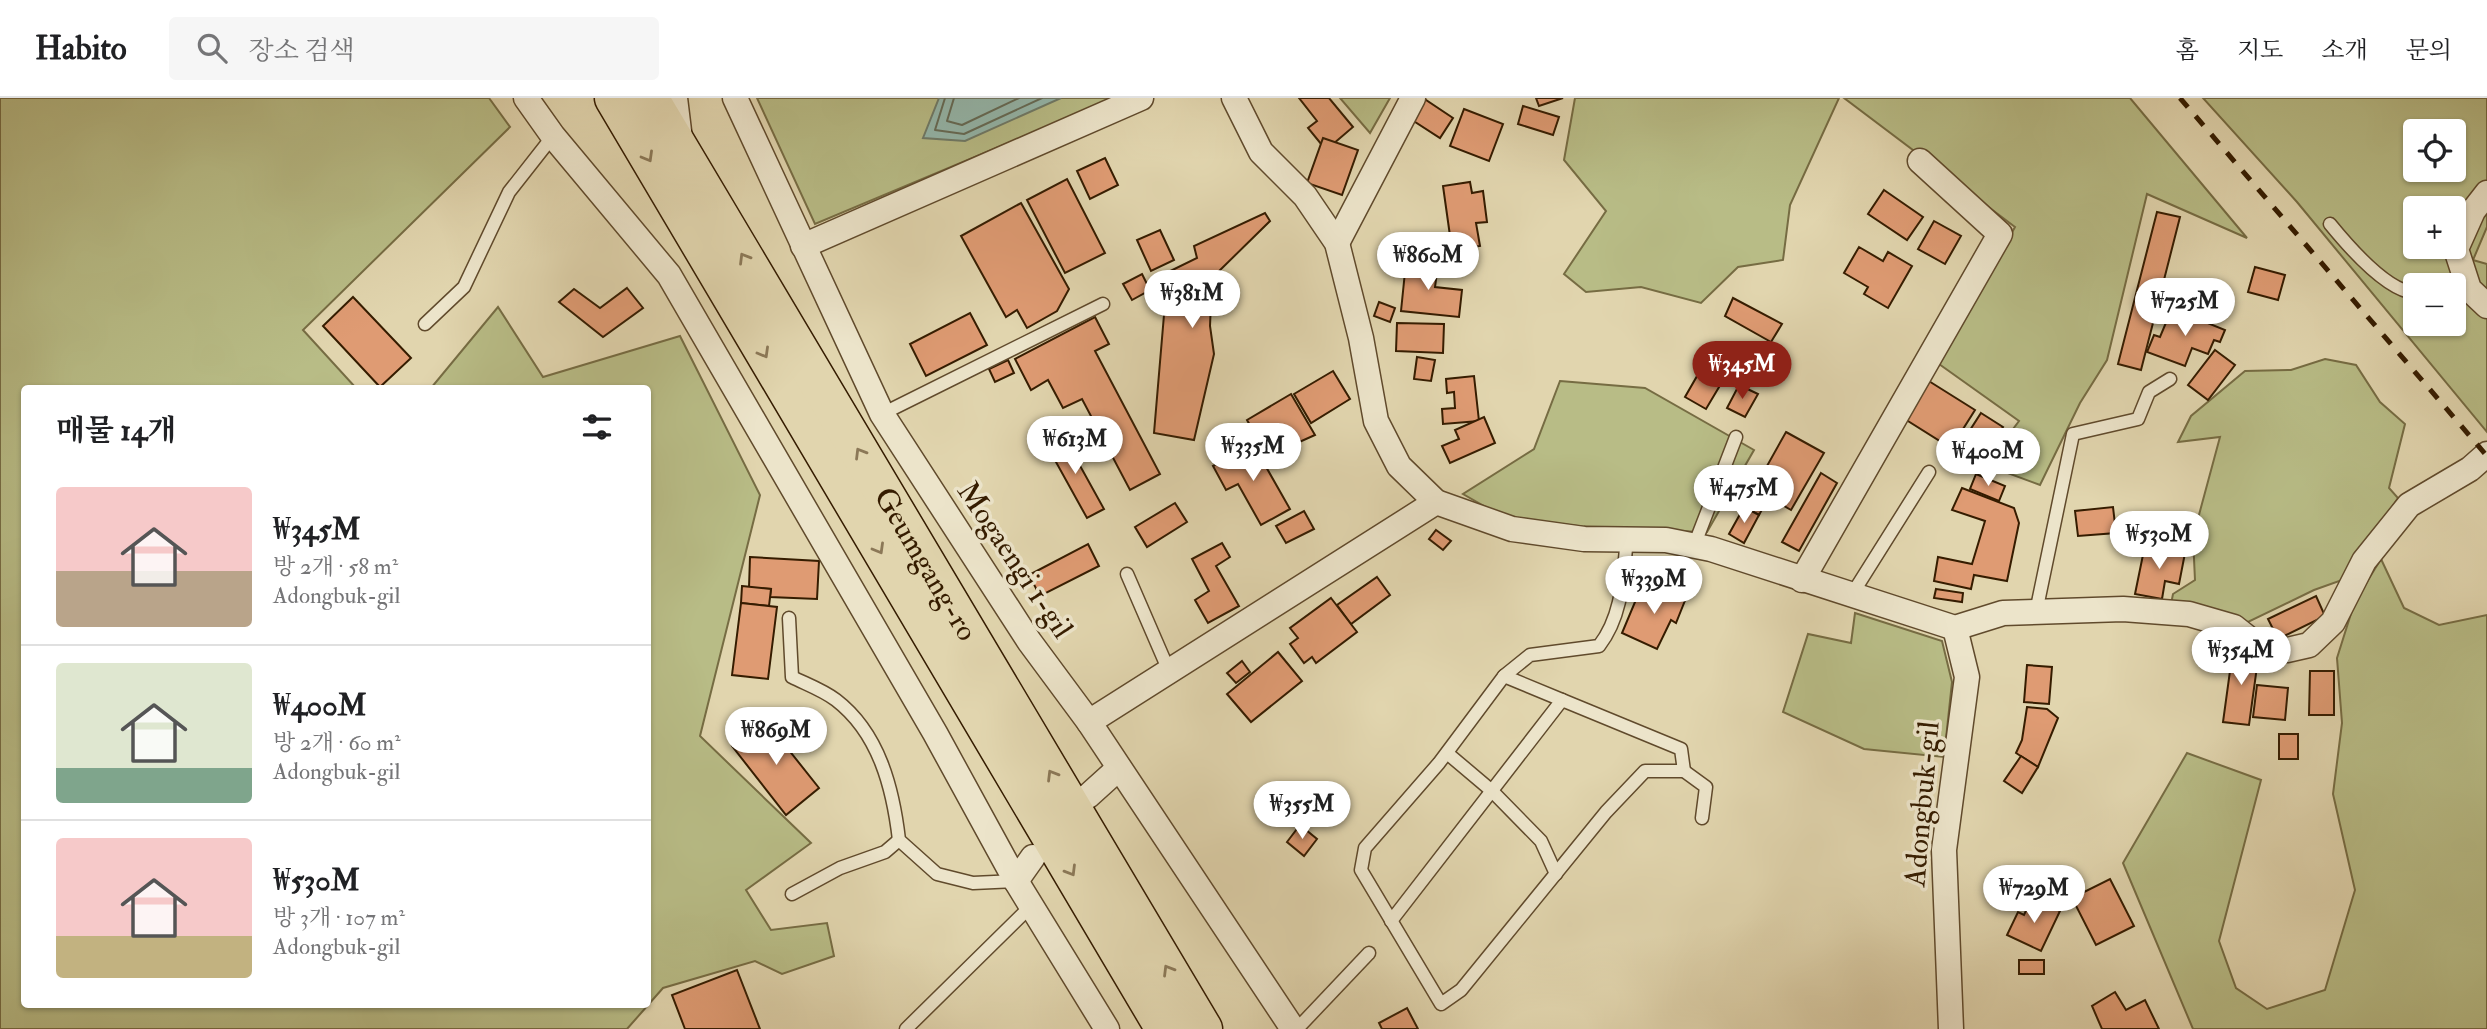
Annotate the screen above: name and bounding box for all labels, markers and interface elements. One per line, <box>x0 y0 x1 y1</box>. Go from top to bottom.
search box <box>169 17 659 80</box>
text: Habito <box>35 28 127 69</box>
icon: search <box>193 29 231 67</box>
text: 장소 검색 <box>249 35 355 67</box>
text: 홈 <box>2176 35 2199 66</box>
text: 지도 <box>2237 35 2283 66</box>
text: 소개 <box>2321 35 2368 66</box>
text: 문의 <box>2406 35 2452 66</box>
map controls <box>2403 119 2466 336</box>
button: locate <box>2403 119 2466 182</box>
one-way arrow <box>640 149 653 162</box>
button: + <box>2403 196 2466 259</box>
pin: ₩860M <box>1379 232 1477 292</box>
text: ₩860M <box>1393 240 1463 269</box>
one-way arrow <box>739 252 752 265</box>
pin: ₩381M <box>1143 271 1241 330</box>
button: − <box>2403 273 2466 336</box>
text: ₩381M <box>1160 278 1224 307</box>
pin: ₩725M <box>2136 278 2234 338</box>
text: ₩725M <box>2151 286 2219 315</box>
pin: ₩345M <box>1693 342 1791 401</box>
one-way arrow <box>755 345 768 358</box>
text: ₩345M <box>1708 349 1776 378</box>
icon: filters <box>578 408 616 446</box>
text: 매물 14개 <box>56 412 176 449</box>
pin: ₩613M <box>1026 416 1124 476</box>
text: ₩613M <box>1043 424 1107 453</box>
pin: ₩335M <box>1204 424 1302 483</box>
pin: ₩400M <box>1939 428 2037 488</box>
text: ₩335M <box>1221 431 1285 460</box>
text: ₩400M <box>1952 436 2024 465</box>
one-way arrow <box>856 448 869 461</box>
pin: ₩475M <box>1695 466 1793 525</box>
text: ₩475M <box>1710 473 1778 502</box>
street label: Mogaengi 1-gil <box>949 475 1081 646</box>
street label: Geumgang-ro <box>866 480 986 647</box>
text: ₩345M <box>273 511 360 548</box>
pin: ₩530M <box>2110 512 2208 571</box>
icon: home <box>112 515 196 599</box>
text: ₩530M <box>2126 519 2192 548</box>
one-way arrow <box>871 541 884 554</box>
text: 방 2개 · 58 m² <box>273 552 398 581</box>
pin: ₩339M <box>1605 556 1703 616</box>
text: ₩339M <box>1621 564 1687 593</box>
text: Adongbuk-gil <box>273 581 400 610</box>
pin: ₩354M <box>2192 628 2290 687</box>
text: ₩354M <box>2208 635 2274 664</box>
text: ₩400M <box>273 687 367 724</box>
icon: home <box>112 691 196 775</box>
pin: ₩869M <box>727 708 825 767</box>
text: ₩869M <box>741 715 811 744</box>
street label: Adongbuk-gil <box>1896 719 1948 889</box>
text: 방 2개 · 60 m² <box>273 728 401 757</box>
text: Adongbuk-gil <box>273 757 400 786</box>
one-way arrow <box>1047 769 1060 782</box>
pin: ₩355M <box>1253 782 1351 841</box>
text: ₩355M <box>1270 789 1334 818</box>
text: ₩530M <box>273 862 360 899</box>
one-way arrow <box>1062 863 1075 876</box>
icon: home <box>112 866 196 950</box>
pin: ₩729M <box>1985 866 2083 925</box>
text: ₩729M <box>1999 873 2069 902</box>
text: 방 3개 · 107 m² <box>273 903 405 932</box>
text: Adongbuk-gil <box>273 932 400 961</box>
one-way arrow <box>1164 965 1177 978</box>

